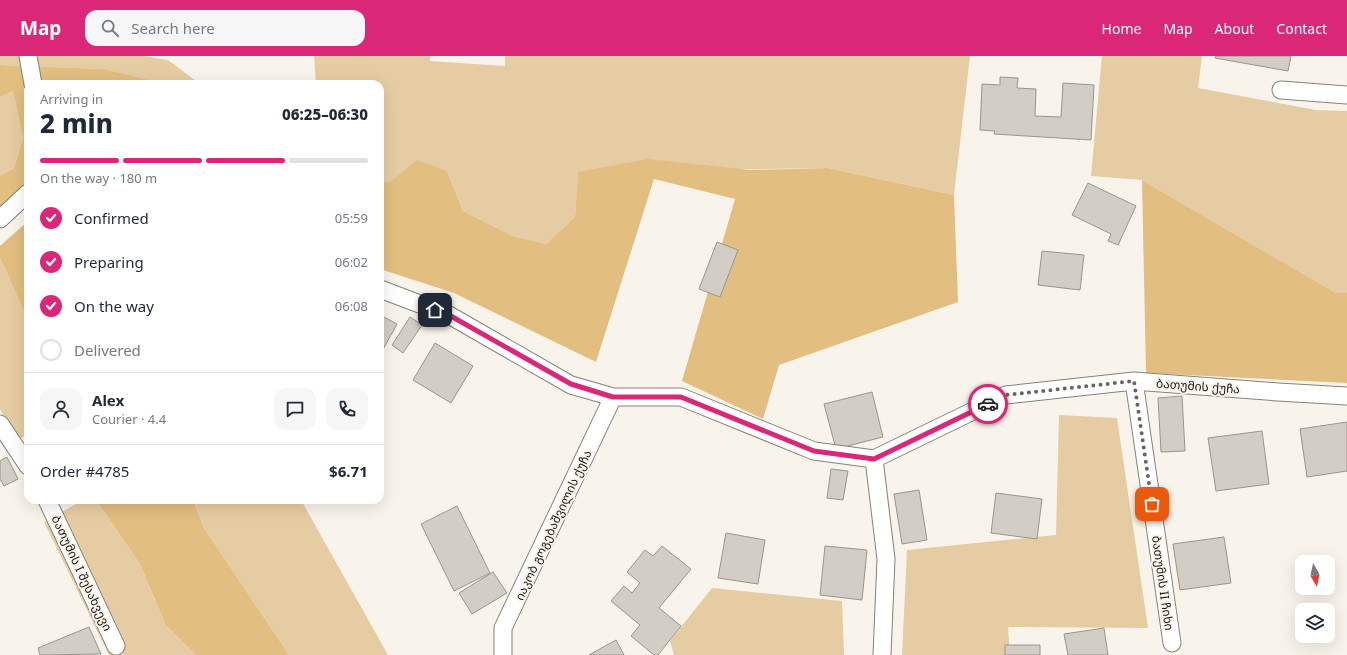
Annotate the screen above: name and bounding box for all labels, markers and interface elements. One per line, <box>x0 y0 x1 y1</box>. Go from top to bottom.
search box <box>85 10 365 46</box>
text: Map <box>20 15 61 41</box>
icon: search <box>99 17 121 39</box>
text: Search here <box>131 18 215 38</box>
text: Home <box>1102 19 1141 38</box>
text: Map <box>1163 19 1193 38</box>
text: About <box>1215 19 1254 38</box>
text: Contact <box>1276 19 1327 38</box>
text: Arriving in <box>40 90 103 108</box>
text: 06:25–06:30 <box>282 104 368 124</box>
text: 2 min <box>40 105 113 141</box>
text: On the way · 180 m <box>40 169 157 187</box>
icon: check <box>40 207 62 229</box>
text: Confirmed <box>74 208 149 228</box>
text: 05:59 <box>335 209 368 227</box>
icon: check <box>40 251 62 273</box>
text: Preparing <box>74 252 144 272</box>
text: 06:02 <box>335 253 368 271</box>
pin <box>418 293 452 327</box>
icon: check <box>40 295 62 317</box>
text: On the way <box>74 296 154 316</box>
text: 06:08 <box>335 297 368 315</box>
icon: home <box>424 299 446 321</box>
text: Delivered <box>74 340 141 360</box>
street label: ბათუმის ქუჩა <box>1155 375 1241 397</box>
courier <box>968 384 1008 424</box>
button: person <box>40 388 82 430</box>
button: chat <box>274 388 316 430</box>
button: phone <box>326 388 368 430</box>
text: Alex <box>92 390 124 410</box>
icon: car <box>977 393 999 415</box>
text: Courier · 4.4 <box>92 410 166 428</box>
street label: იაკობ გოგებაშვილის ქუჩა <box>511 447 595 603</box>
text: Order #4785 <box>40 461 129 481</box>
text: $6.71 <box>329 461 368 481</box>
pin <box>1135 487 1169 521</box>
icon: bag <box>1141 493 1163 515</box>
street label: ბათუმის I შესახვევი <box>48 512 116 634</box>
street label: ბათუმის II ჩიხი <box>1148 535 1178 632</box>
north arrow <box>1295 555 1335 595</box>
map controls <box>1295 555 1335 643</box>
button: layers <box>1295 603 1335 643</box>

